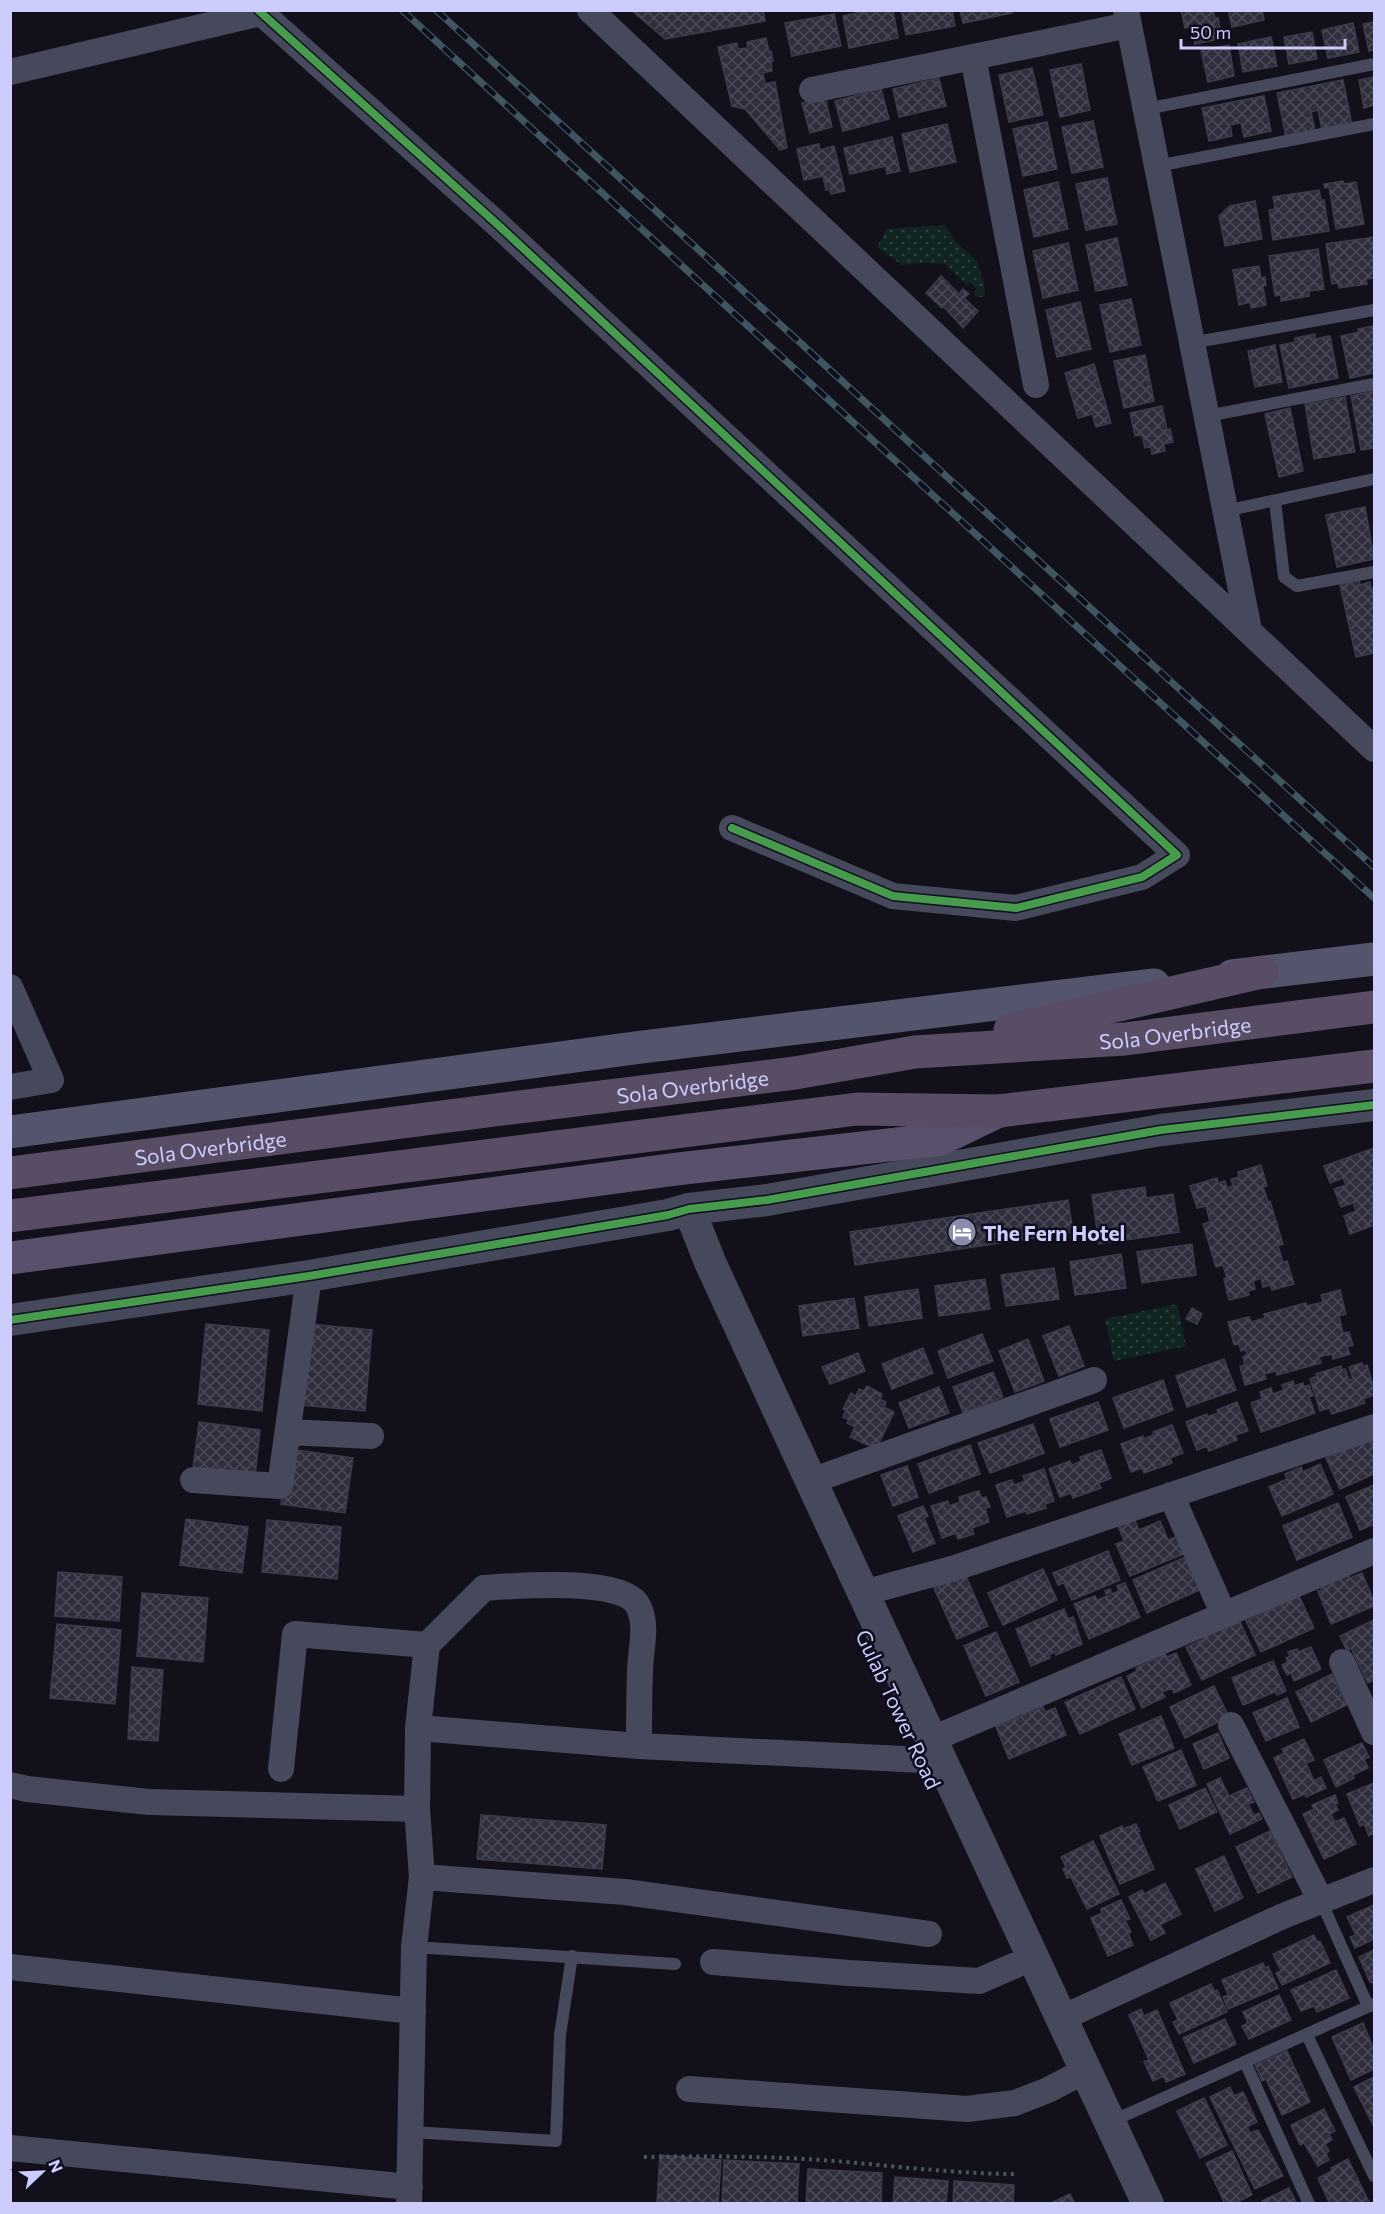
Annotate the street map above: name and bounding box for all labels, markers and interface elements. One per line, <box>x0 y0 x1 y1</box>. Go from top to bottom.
scale bar <box>1181 12 1344 50</box>
text: 50 m <box>1190 21 1231 43</box>
street label: Sola Overbridge <box>1098 1010 1252 1053</box>
street label: Sola Overbridge <box>615 1064 770 1107</box>
street label: Sola Overbridge <box>133 1125 288 1169</box>
hotel icon: The Fern Hotel <box>946 1216 978 1248</box>
place label: The Fern Hotel <box>983 1220 1125 1245</box>
street label: Gulab Tower Road <box>851 1625 947 1793</box>
north arrow <box>12 2142 72 2202</box>
text: N <box>45 2157 67 2175</box>

